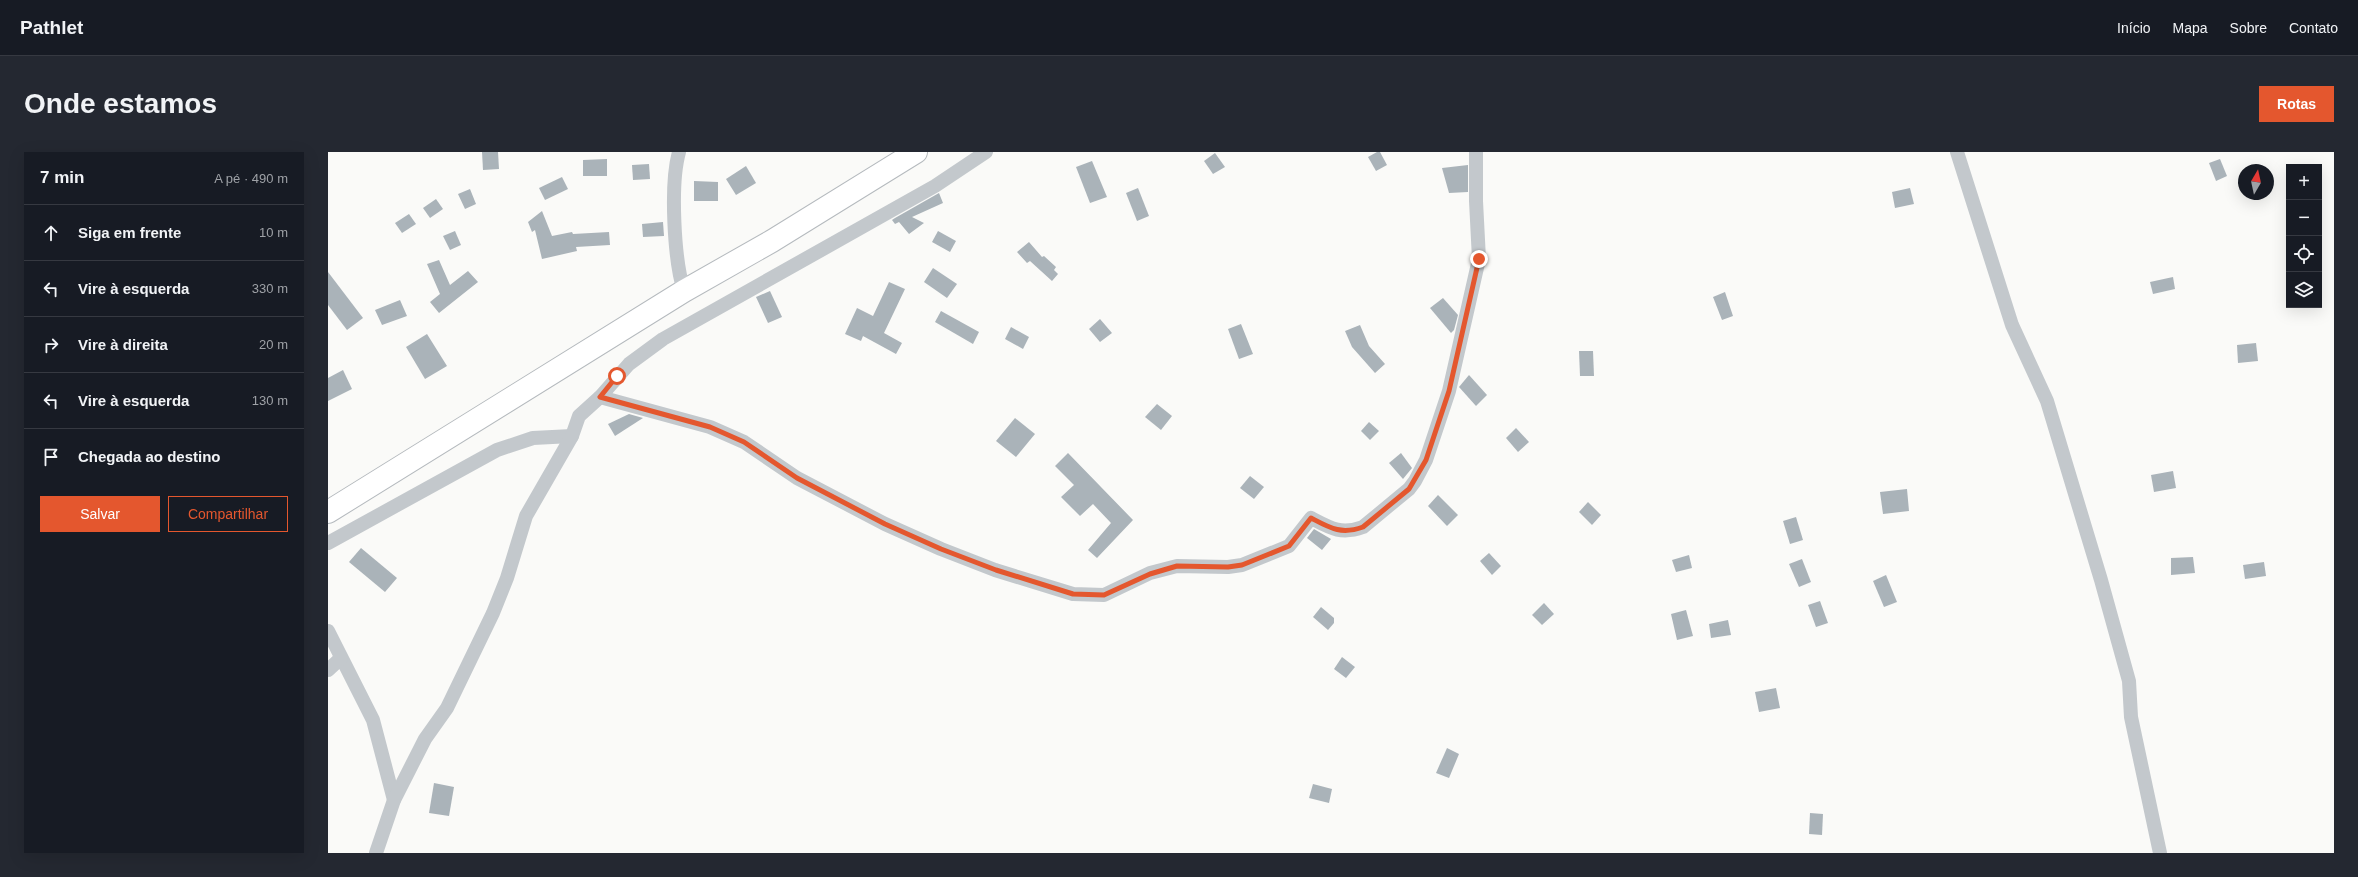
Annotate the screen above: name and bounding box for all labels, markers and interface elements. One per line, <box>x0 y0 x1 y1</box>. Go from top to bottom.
text: Pathlet <box>20 17 83 38</box>
text: Início <box>2117 20 2151 36</box>
text: Mapa <box>2173 20 2208 36</box>
text: Sobre <box>2230 20 2267 36</box>
text: Contato <box>2289 20 2338 36</box>
button: Rotas <box>2259 86 2334 122</box>
text: Onde estamos <box>24 88 217 119</box>
north arrow <box>2238 164 2274 200</box>
map controls <box>2286 164 2322 308</box>
button: + <box>2286 164 2322 200</box>
text: 7 min <box>40 168 84 187</box>
text: A pé · 490 m <box>214 171 288 186</box>
button: − <box>2286 200 2322 236</box>
icon: ahead <box>40 222 62 244</box>
text: Siga em frente <box>78 224 181 241</box>
text: 10 m <box>259 225 288 240</box>
button: locate <box>2286 236 2322 272</box>
route end <box>1470 250 1488 268</box>
button: layers <box>2286 272 2322 308</box>
icon: left <box>40 278 62 300</box>
text: Vire à esquerda <box>78 280 189 297</box>
text: 330 m <box>252 281 288 296</box>
icon: right <box>40 334 62 356</box>
text: Vire à direita <box>78 336 168 353</box>
text: 20 m <box>259 337 288 352</box>
route start <box>608 367 626 385</box>
icon: left <box>40 390 62 412</box>
text: Vire à esquerda <box>78 392 189 409</box>
text: 130 m <box>252 393 288 408</box>
icon: arrive <box>40 446 62 468</box>
text: Chegada ao destino <box>78 448 221 465</box>
button: Salvar <box>40 496 160 532</box>
button: Compartilhar <box>168 496 288 532</box>

